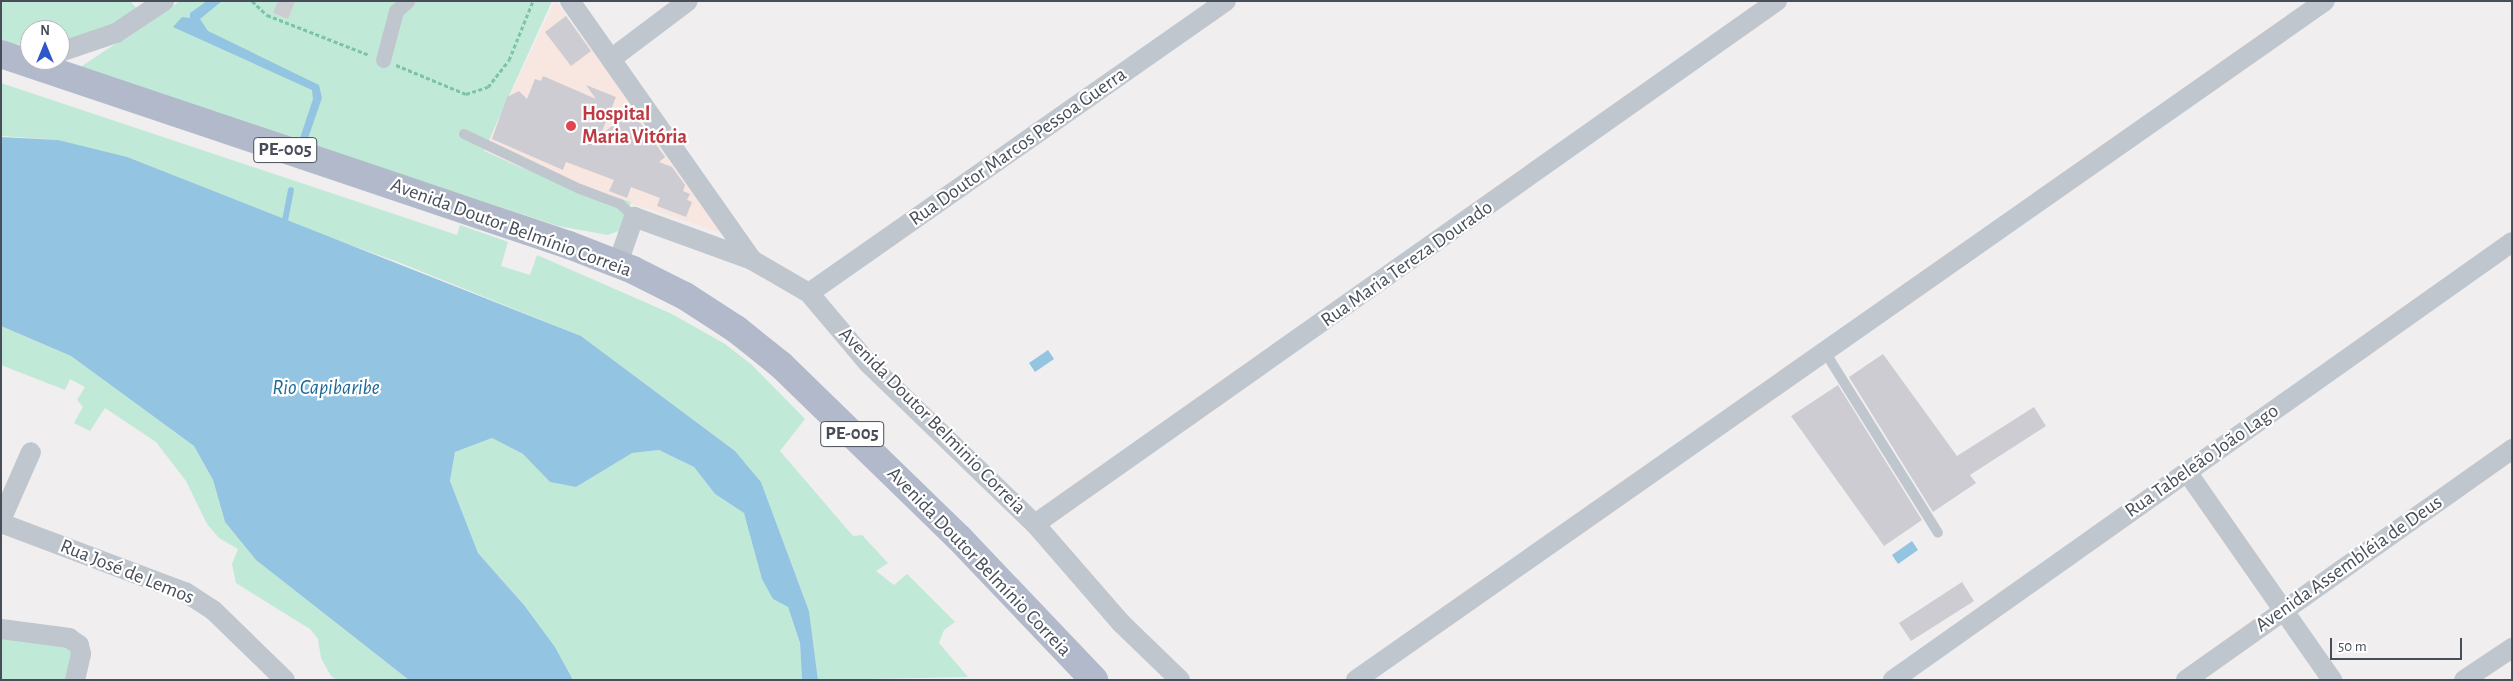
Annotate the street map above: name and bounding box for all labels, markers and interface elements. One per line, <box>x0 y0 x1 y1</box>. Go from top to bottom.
north arrow <box>20 20 70 70</box>
text: N <box>40 24 50 38</box>
street label: Rua Doutor Marcos Pessoa Guerra <box>905 63 1131 231</box>
place label: Hospital Maria Vitória <box>582 102 687 149</box>
marker: Hospital Maria Vitória <box>564 119 578 133</box>
road number: PE-005 <box>252 134 318 166</box>
street label: Avenida Doutor Belmínio Correia <box>387 173 635 283</box>
street label: Rua Maria Tereza Dourado <box>1316 196 1498 332</box>
street label: Avenida Doutor Belminio Correia <box>833 322 1031 520</box>
water label: Rio Capibaribe <box>272 375 380 401</box>
street label: Rua Tabeleão João Lago <box>2120 399 2284 523</box>
road number: PE-005 <box>820 418 884 450</box>
street label: Avenida Doutor Belmínio Correia <box>882 462 1076 662</box>
street label: Avenida Assembléia de Deus <box>2251 490 2447 638</box>
street label: Rua José de Lemos <box>57 534 197 610</box>
scale bar <box>2333 628 2466 660</box>
text: 50 m <box>2338 639 2367 654</box>

